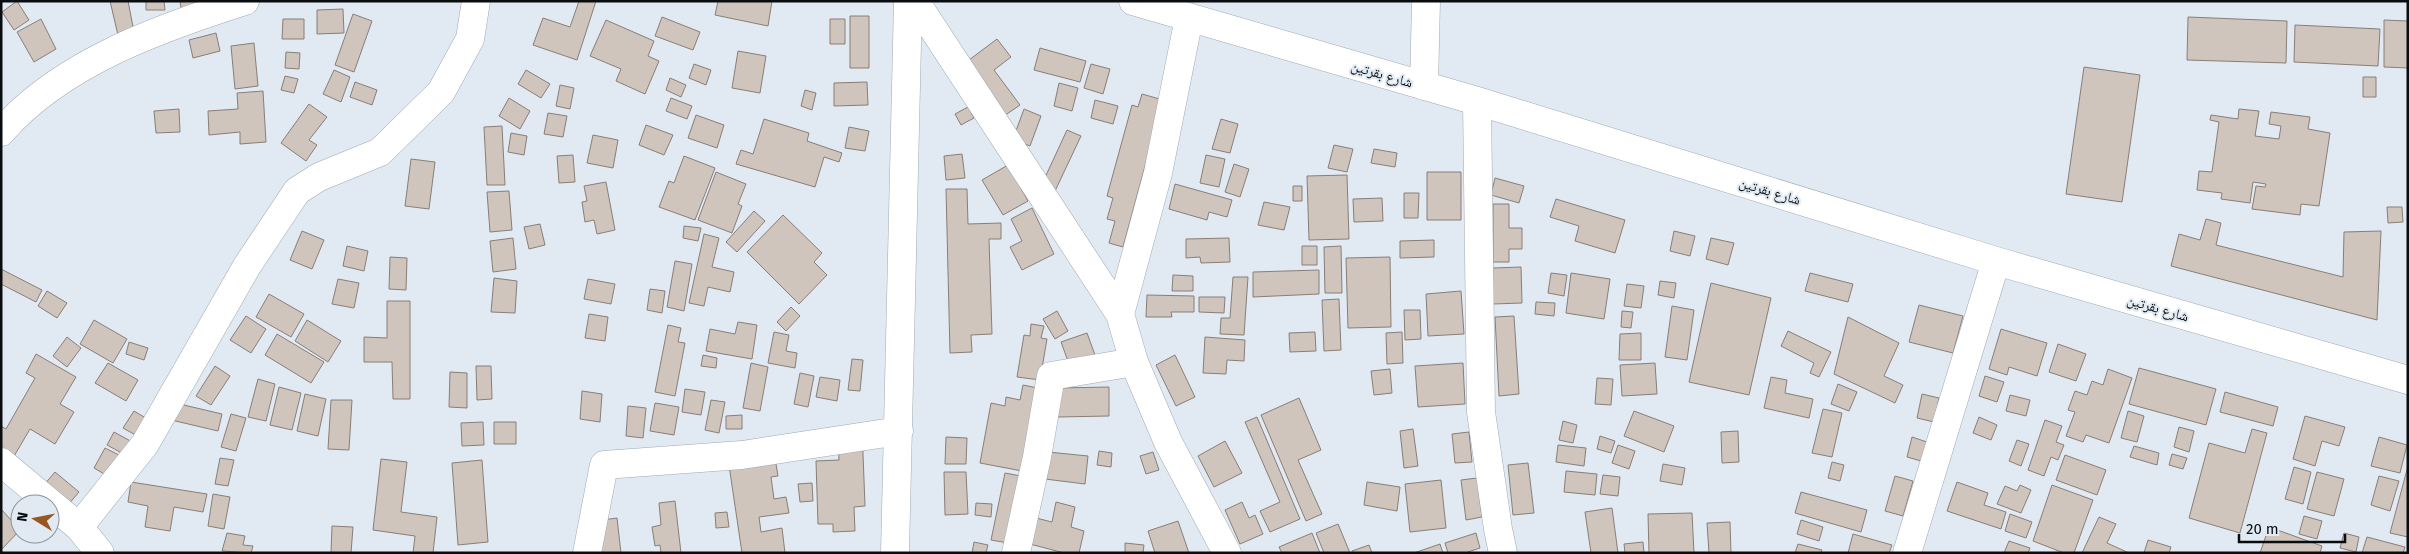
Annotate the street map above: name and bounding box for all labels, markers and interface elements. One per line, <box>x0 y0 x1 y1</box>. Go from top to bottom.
street label: شارع بقرتين <box>1349 58 1415 92</box>
street label: شارع بقرتين <box>1737 174 1803 210</box>
street label: شارع بقرتين <box>2125 292 2191 326</box>
north arrow <box>10 494 60 544</box>
text: N <box>14 511 32 523</box>
scale bar <box>2239 512 2345 544</box>
text: 20 m <box>2246 520 2279 538</box>

